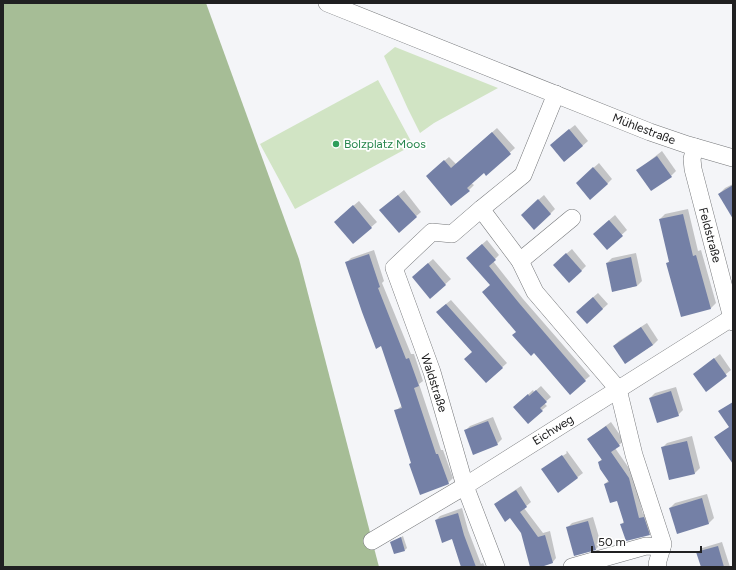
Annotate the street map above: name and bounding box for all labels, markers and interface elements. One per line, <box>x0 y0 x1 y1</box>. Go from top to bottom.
street label: Mühlestraße <box>611 111 678 148</box>
place label: Bolzplatz Moos <box>344 137 426 151</box>
marker: Bolzplatz Moos <box>331 139 341 149</box>
street label: Feldstraße <box>696 206 724 264</box>
street label: Waldstraße <box>418 352 450 414</box>
street label: Eichweg <box>530 412 576 448</box>
scale bar <box>592 528 701 554</box>
text: 50 m <box>598 535 626 549</box>

